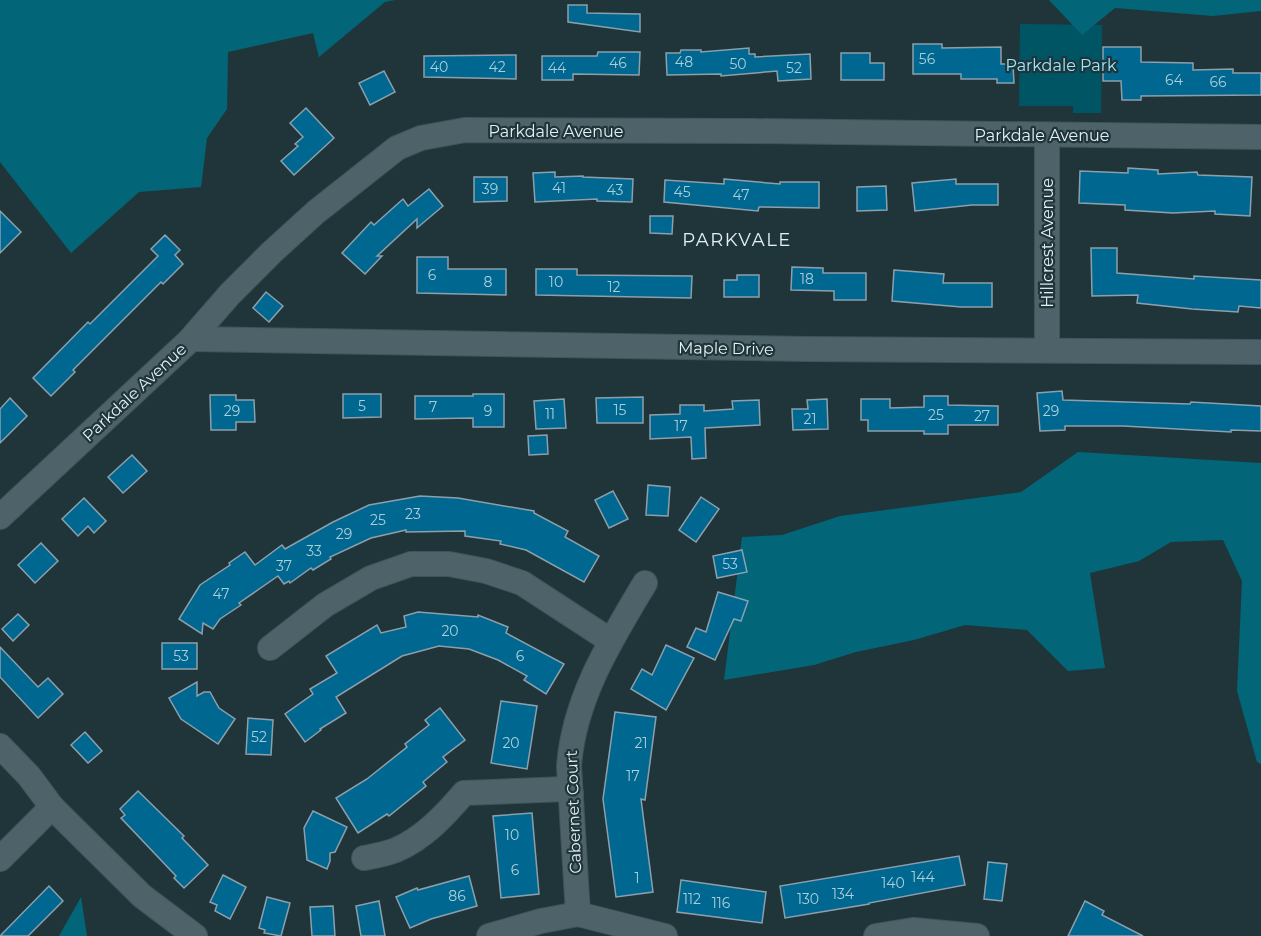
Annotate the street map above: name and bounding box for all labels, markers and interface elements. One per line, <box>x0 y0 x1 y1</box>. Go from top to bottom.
house number: 56 <box>919 50 936 68</box>
house number: 48 <box>675 53 693 71</box>
house number: 46 <box>609 54 627 72</box>
house number: 50 <box>729 55 747 73</box>
park label: Parkdale Park <box>1005 56 1117 75</box>
house number: 40 <box>430 58 448 76</box>
house number: 42 <box>488 58 506 76</box>
house number: 44 <box>548 59 567 77</box>
house number: 52 <box>786 59 802 77</box>
house number: 64 <box>1165 71 1184 89</box>
house number: 66 <box>1209 73 1227 91</box>
street label: Parkdale Avenue <box>488 122 624 141</box>
street label: Parkdale Avenue <box>974 126 1110 145</box>
street label: Hillcrest Avenue <box>1038 178 1057 308</box>
house number: 41 <box>552 179 566 197</box>
house number: 39 <box>482 180 498 198</box>
house number: 43 <box>607 181 624 199</box>
house number: 45 <box>673 183 691 201</box>
house number: 47 <box>733 186 749 204</box>
district label: PARKVALE <box>682 229 792 251</box>
house number: 6 <box>428 266 437 284</box>
house number: 18 <box>800 270 814 288</box>
house number: 8 <box>484 273 493 291</box>
house number: 10 <box>549 273 563 291</box>
house number: 12 <box>607 278 621 296</box>
street label: Maple Drive <box>678 338 774 359</box>
street label: Parkdale Avenue <box>78 339 190 445</box>
house number: 5 <box>358 397 366 415</box>
house number: 7 <box>429 398 437 416</box>
house number: 15 <box>614 401 627 419</box>
house number: 29 <box>224 402 240 420</box>
house number: 9 <box>484 402 492 420</box>
house number: 29 <box>1043 402 1059 420</box>
house number: 11 <box>545 405 555 423</box>
house number: 25 <box>928 406 944 424</box>
house number: 27 <box>974 407 990 425</box>
house number: 21 <box>803 410 817 428</box>
house number: 17 <box>674 417 688 435</box>
house number: 23 <box>405 505 421 523</box>
house number: 25 <box>370 511 386 529</box>
house number: 29 <box>336 525 352 543</box>
house number: 33 <box>306 542 322 560</box>
house number: 53 <box>722 555 738 573</box>
house number: 37 <box>276 557 292 575</box>
house number: 47 <box>213 585 229 603</box>
house number: 20 <box>441 622 459 640</box>
house number: 53 <box>173 647 189 665</box>
house number: 6 <box>516 647 525 665</box>
house number: 52 <box>251 728 267 746</box>
house number: 20 <box>502 734 520 752</box>
house number: 21 <box>634 734 648 752</box>
street label: Cabernet Court <box>562 749 585 874</box>
house number: 17 <box>626 767 640 785</box>
house number: 10 <box>505 826 519 844</box>
house number: 6 <box>511 861 520 879</box>
house number: 144 <box>911 868 936 886</box>
house number: 1 <box>634 869 640 887</box>
house number: 140 <box>881 874 905 892</box>
house number: 134 <box>832 885 855 903</box>
house number: 86 <box>448 887 466 905</box>
house number: 112 <box>683 890 701 908</box>
house number: 130 <box>797 890 819 908</box>
house number: 116 <box>712 894 731 912</box>

